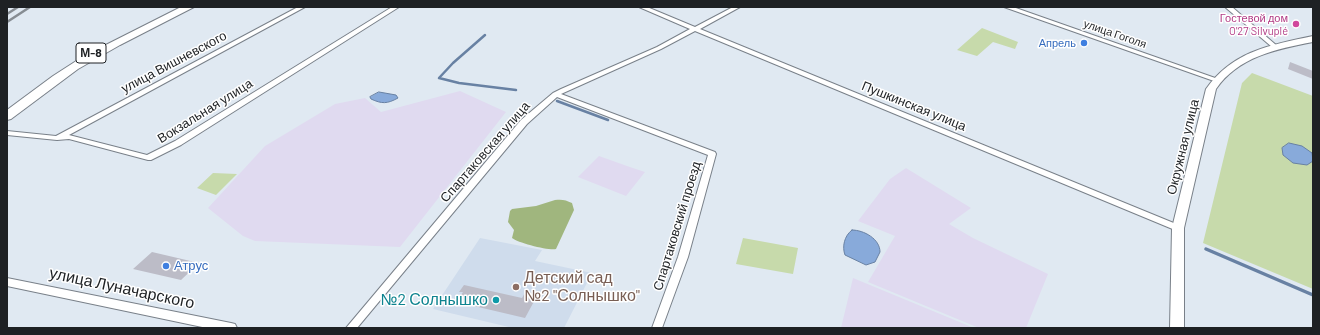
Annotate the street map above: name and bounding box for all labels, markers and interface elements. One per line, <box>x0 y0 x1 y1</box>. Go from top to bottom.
place label: Гостевой дом O'27 Silvuplé <box>1220 11 1288 37</box>
street label: улица Гоголя <box>1082 17 1148 51</box>
marker: Гостевой дом O'27 Silvuplé <box>1291 19 1301 29</box>
street label: улица Вишневского <box>119 28 229 96</box>
place label: Апрель <box>1039 36 1076 50</box>
marker: Апрель <box>1079 38 1089 48</box>
road number: М-8 <box>76 43 106 63</box>
street label: Вокзальная улица <box>155 75 255 147</box>
street label: Пушкинская улица <box>859 78 969 134</box>
street label: Спартаковская улица <box>437 98 533 206</box>
street label: Окружная улица <box>1164 98 1202 196</box>
street label: Спартаковский проезд <box>650 159 704 293</box>
place label: Атрус <box>174 258 208 274</box>
marker: Атрус <box>161 261 171 271</box>
street label: улица Луначарского <box>48 263 196 313</box>
place label: Детский сад №2 "Солнышко" <box>524 268 640 306</box>
marker: Детский сад №2 "Солнышко" <box>511 282 521 292</box>
place label: №2 Солнышко <box>380 290 488 310</box>
marker: №2 Солнышко <box>491 295 501 305</box>

